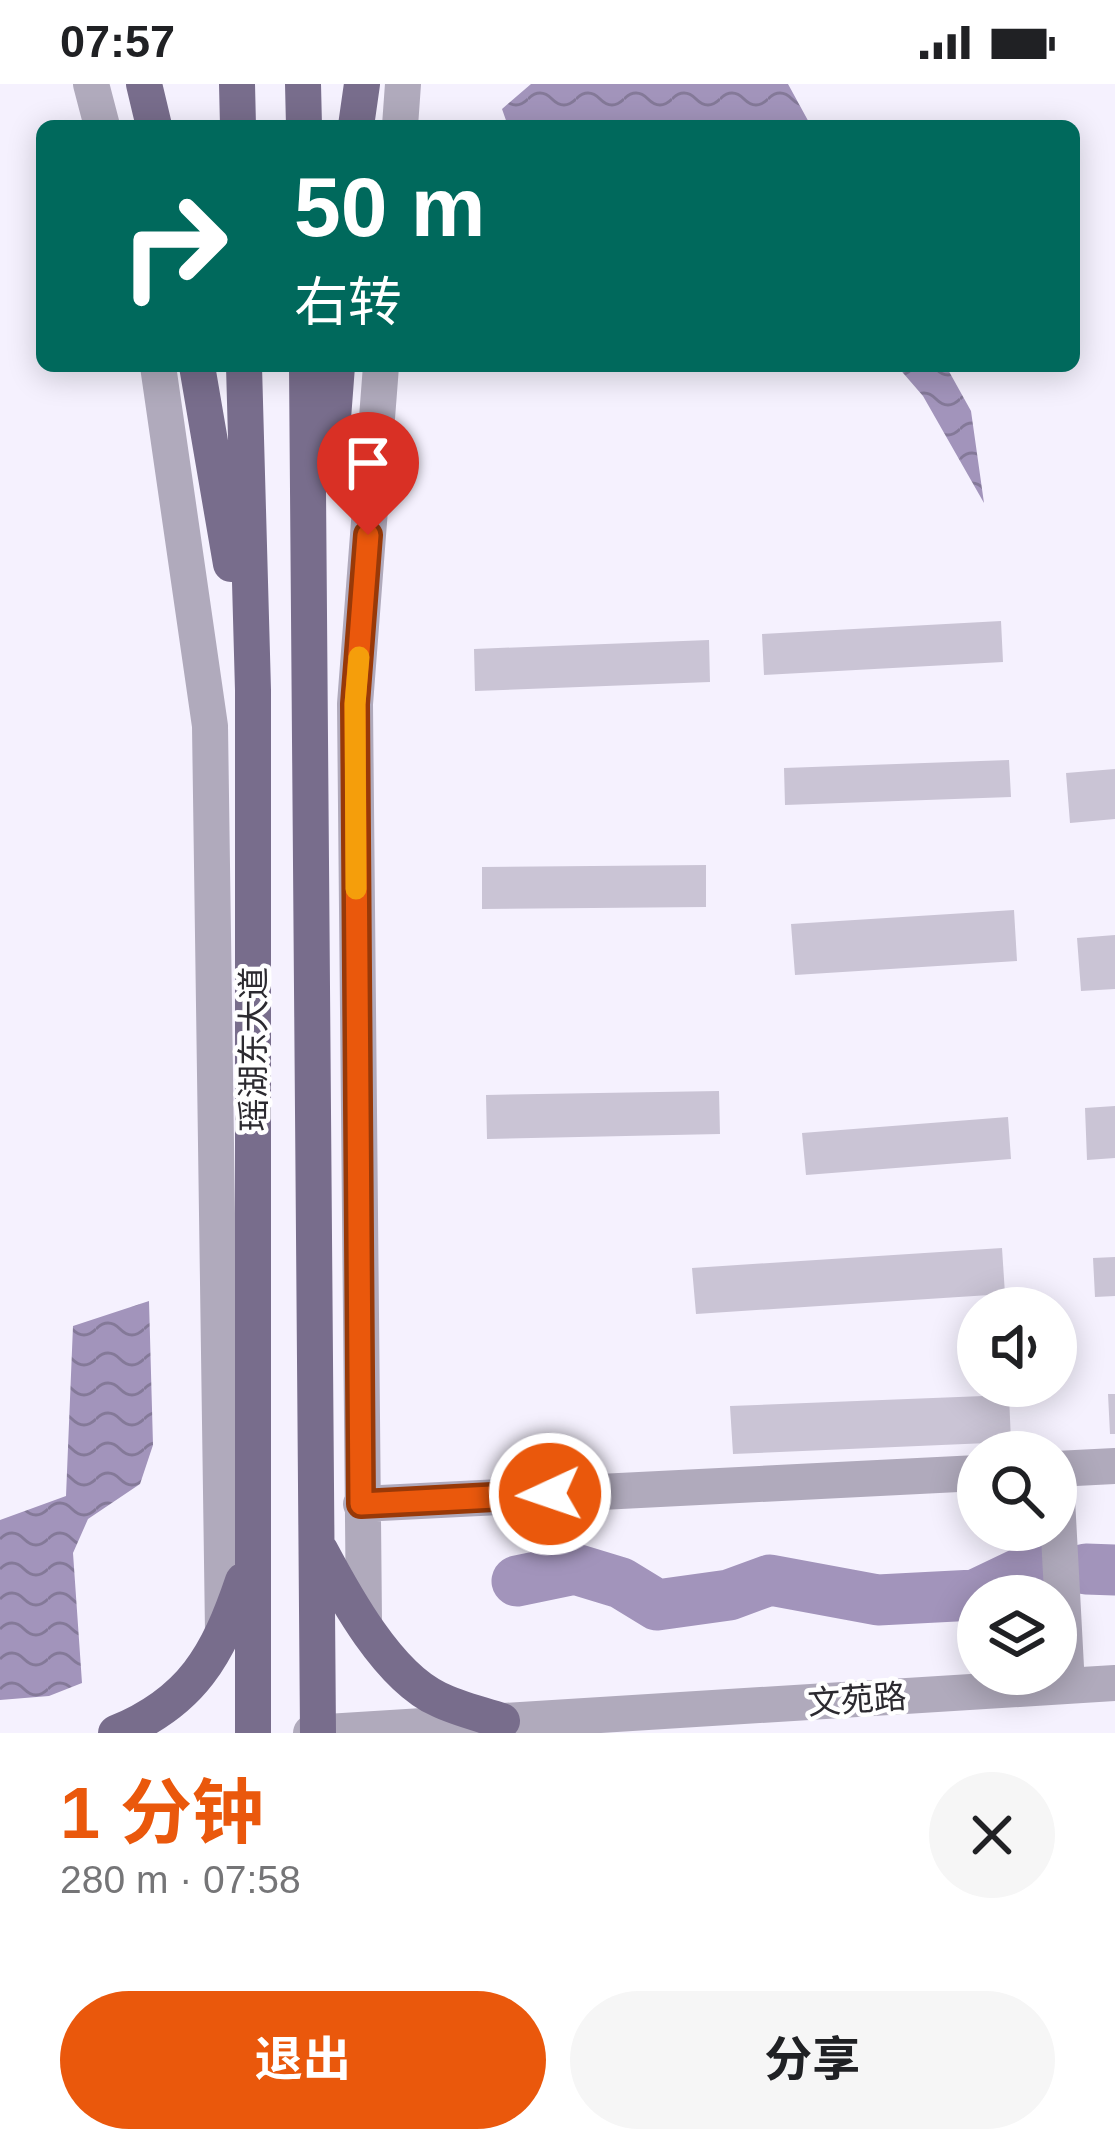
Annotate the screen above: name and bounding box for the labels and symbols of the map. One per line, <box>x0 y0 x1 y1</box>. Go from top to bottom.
pin <box>317 412 419 535</box>
street label: 瑶湖东大道 <box>235 967 272 1132</box>
position arrow <box>487 1431 613 1557</box>
street label: 文苑路 <box>806 1678 908 1721</box>

